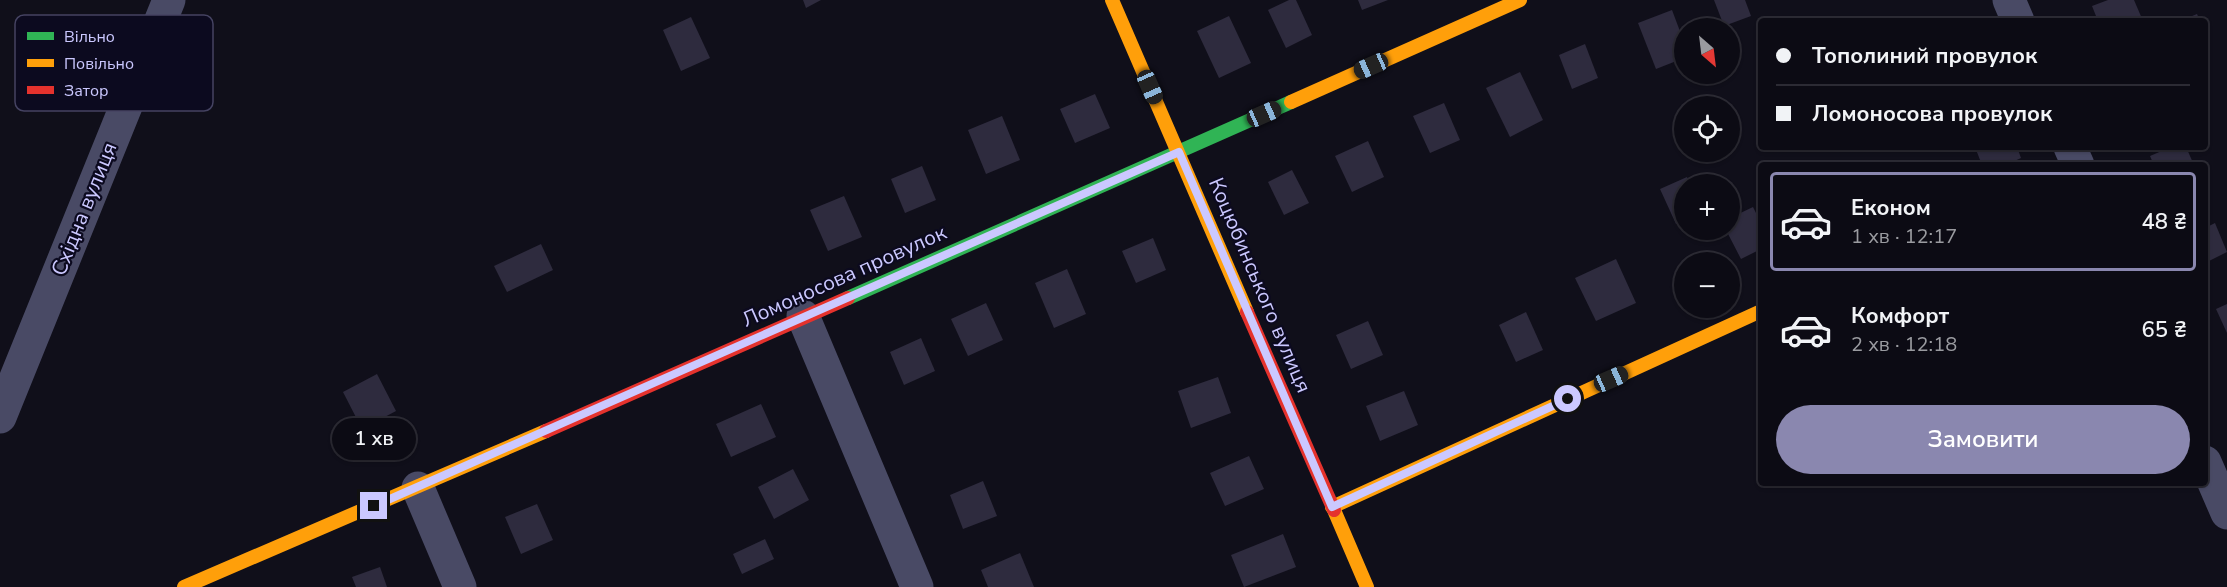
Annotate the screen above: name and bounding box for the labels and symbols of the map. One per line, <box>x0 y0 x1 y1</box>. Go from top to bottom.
legend <box>15 15 213 111</box>
north arrow <box>1674 18 1740 84</box>
text: Вільно <box>64 26 115 48</box>
car <box>1351 50 1391 82</box>
text: Повільно <box>64 53 134 75</box>
car <box>1134 67 1166 107</box>
text: Затор <box>64 80 108 102</box>
car <box>1244 98 1284 130</box>
street label: Східна вулиця <box>44 138 124 280</box>
street label: Коцюбинського вулиця <box>1202 173 1318 397</box>
street label: Ломоносова провулок <box>737 218 951 334</box>
car <box>1591 363 1631 395</box>
route start <box>1554 385 1581 412</box>
callout: 1 хв <box>332 419 416 461</box>
route end <box>360 492 387 519</box>

